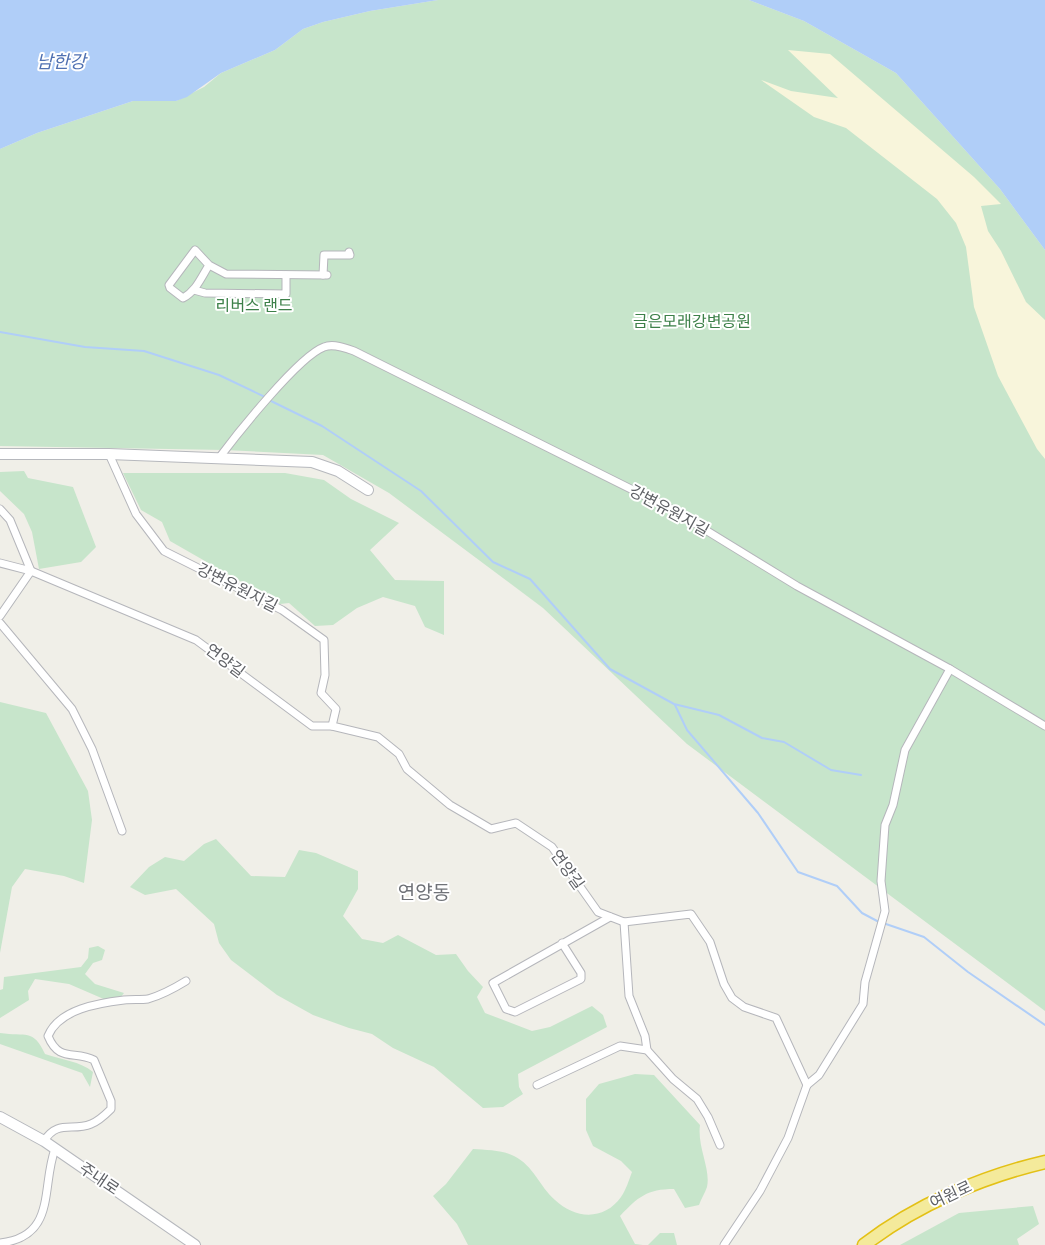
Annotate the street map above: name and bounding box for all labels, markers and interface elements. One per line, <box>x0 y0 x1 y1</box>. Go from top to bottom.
water label: 남한강 <box>36 50 88 75</box>
park label: 리버스 랜드 <box>216 295 292 317</box>
park label: 금은모래강변공원 <box>633 311 751 333</box>
street label: 강변유원지길 <box>625 480 713 542</box>
street label: 강변유원지길 <box>193 558 281 618</box>
street label: 연양길 <box>201 639 249 683</box>
street label: 연양길 <box>545 846 589 894</box>
district label: 연양동 <box>398 880 450 907</box>
street label: 주내로 <box>75 1158 124 1201</box>
street label: 여원로 <box>926 1176 976 1214</box>

